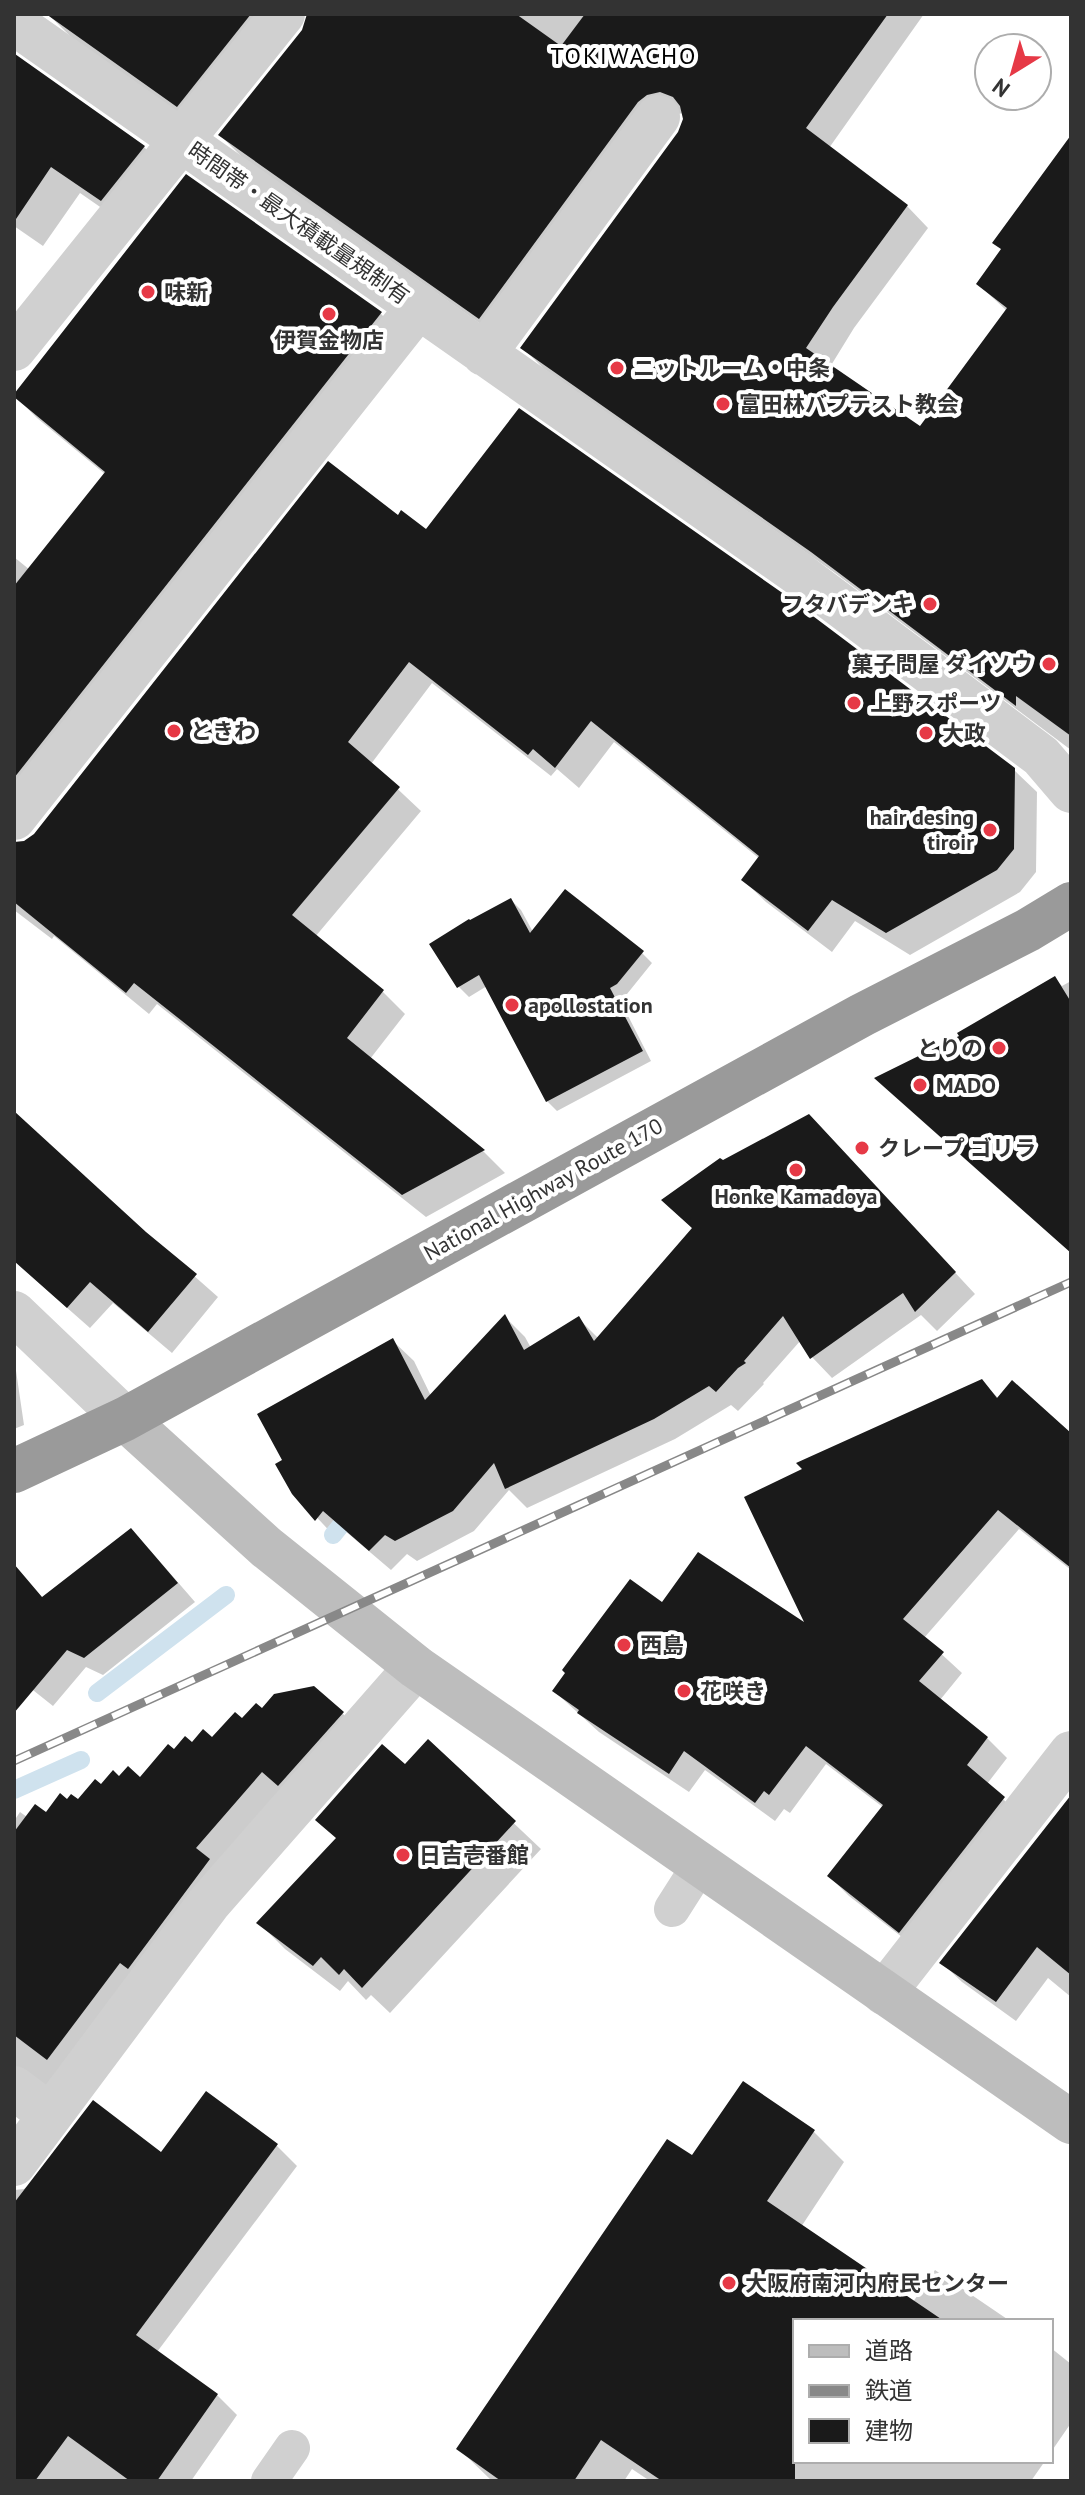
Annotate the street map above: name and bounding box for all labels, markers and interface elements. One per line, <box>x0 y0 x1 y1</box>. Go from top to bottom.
north arrow <box>973 32 1053 112</box>
district label: TOKIWACHO <box>550 40 698 71</box>
text: N <box>987 72 1015 104</box>
street label: 時間帯・最大積載量規制有 <box>183 136 415 310</box>
place label: 味新 <box>164 278 208 306</box>
marker: 味新 <box>139 283 157 301</box>
marker: 伊賀金物店 <box>320 305 338 323</box>
place label: 伊賀金物店 <box>274 326 384 354</box>
place label: ニットルーム・中条 <box>633 354 830 382</box>
marker: ニットルーム・中条 <box>608 359 626 377</box>
place label: 富田林バプテスト教会 <box>739 390 959 418</box>
marker: 富田林バプテスト教会 <box>714 395 732 413</box>
place label: フタバデンキ <box>782 590 914 618</box>
marker: フタバデンキ <box>921 595 939 613</box>
place label: 菓子問屋 ダイソウ <box>851 650 1033 678</box>
marker: 菓子問屋 ダイソウ <box>1040 655 1058 673</box>
place label: 上野スポーツ <box>870 689 1002 717</box>
marker: 上野スポーツ <box>845 694 863 712</box>
place label: ときわ <box>190 717 256 745</box>
place label: 大政 <box>942 719 986 747</box>
marker: ときわ <box>165 722 183 740</box>
marker: 大政 <box>917 724 935 742</box>
place label: hair desing tiroir <box>870 803 974 856</box>
marker: hair desing tiroir <box>981 821 999 839</box>
place label: apollostation <box>528 991 653 1019</box>
marker: apollostation <box>503 996 521 1014</box>
place label: とりの <box>917 1034 983 1062</box>
marker: とりの <box>990 1039 1008 1057</box>
place label: MADO <box>936 1071 996 1099</box>
marker: MADO <box>911 1076 929 1094</box>
street label: National Highway Route 170 <box>419 1112 667 1266</box>
place label: クレープ ゴリラ <box>878 1134 1036 1162</box>
marker: クレープ ゴリラ <box>853 1139 871 1157</box>
marker: Honke Kamadoya <box>787 1161 805 1179</box>
place label: Honke Kamadoya <box>715 1182 878 1210</box>
place label: 西島 <box>640 1631 684 1659</box>
marker: 西島 <box>615 1636 633 1654</box>
place label: 花咲き <box>700 1677 766 1705</box>
marker: 花咲き <box>675 1682 693 1700</box>
place label: 日吉壱番館 <box>419 1841 529 1869</box>
marker: 日吉壱番館 <box>394 1846 412 1864</box>
place label: 大阪府南河内府民センター <box>745 2269 1009 2297</box>
marker: 大阪府南河内府民センター <box>720 2274 738 2292</box>
legend <box>793 2319 1053 2463</box>
text: 道路 <box>865 2335 913 2366</box>
text: 鉄道 <box>865 2375 913 2406</box>
text: 建物 <box>865 2415 913 2446</box>

